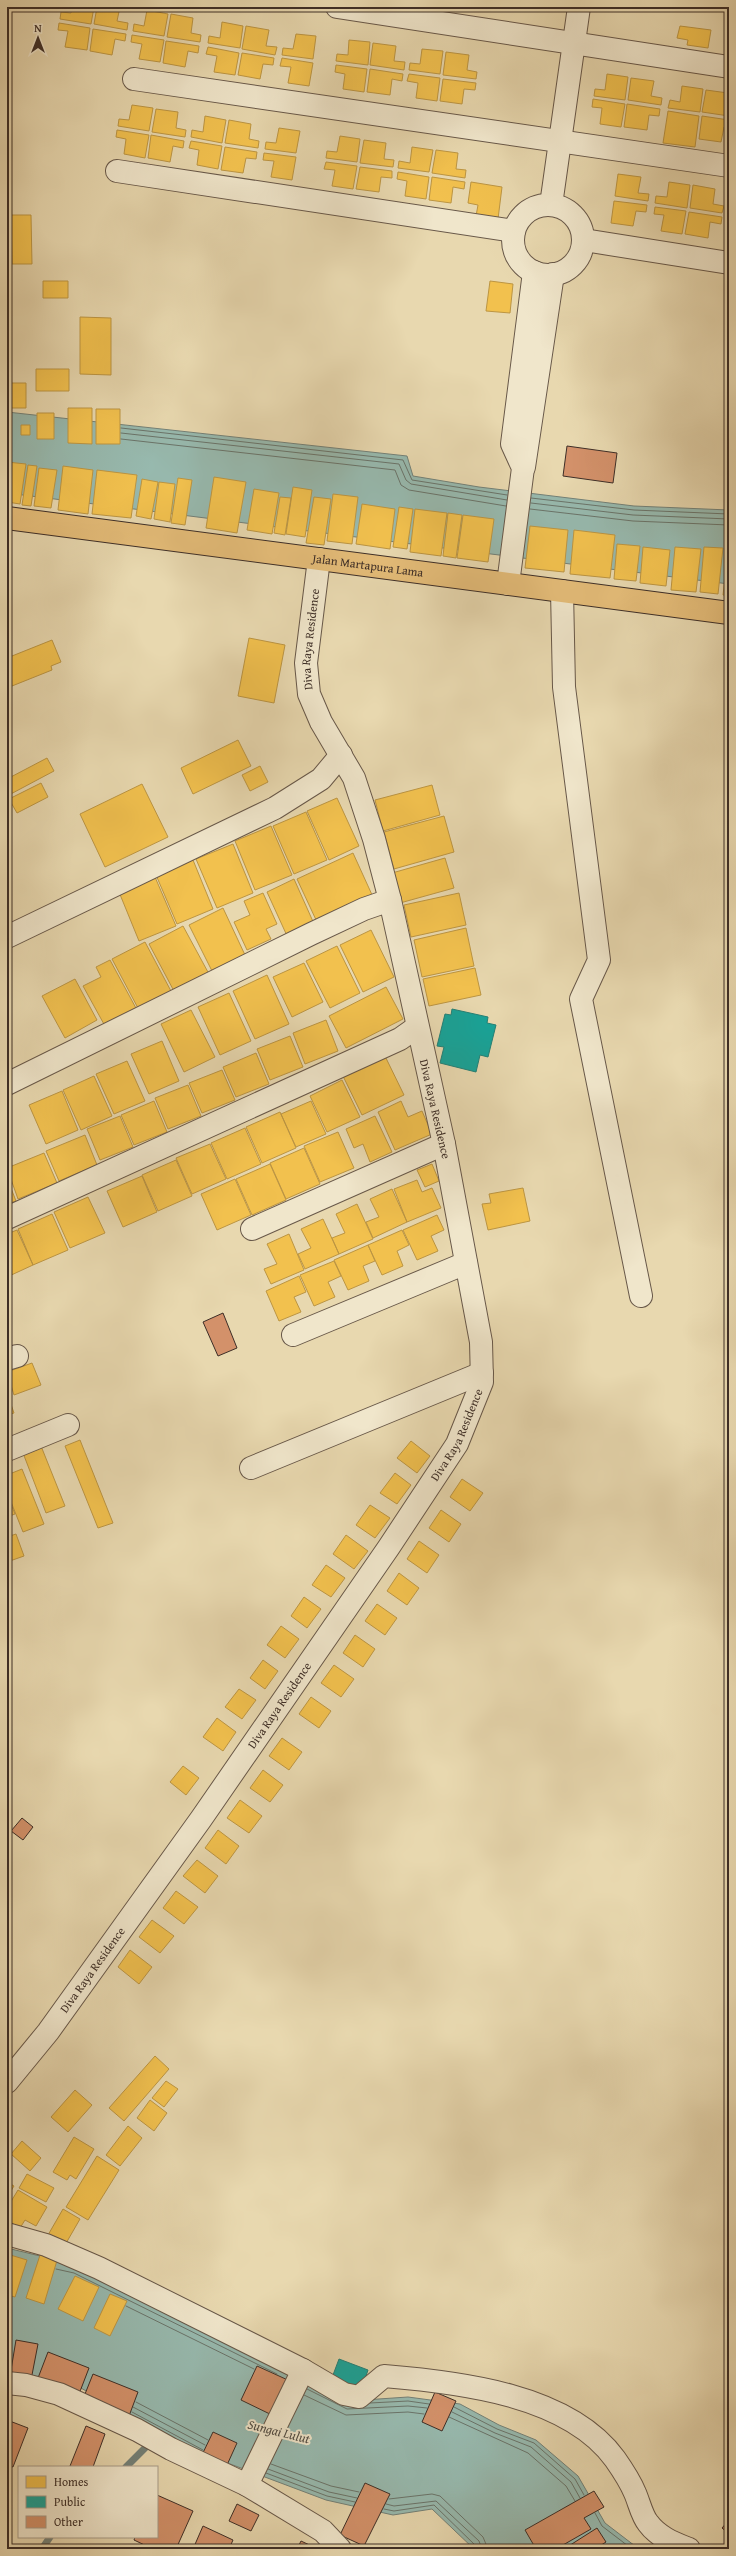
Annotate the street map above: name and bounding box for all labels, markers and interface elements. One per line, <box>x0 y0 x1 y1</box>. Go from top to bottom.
north arrow <box>18 18 58 58</box>
text: N <box>34 20 42 36</box>
street label: Jalan Martapura Lama <box>310 549 425 581</box>
street label: Diva Raya Residence <box>297 587 323 691</box>
street label: Diva Raya Residence <box>416 1057 455 1161</box>
street label: Diva Raya Residence <box>426 1386 487 1484</box>
street label: Diva Raya Residence <box>243 1658 315 1752</box>
street label: Diva Raya Residence <box>55 1923 129 2016</box>
water label: Sungai Lulut <box>246 2415 313 2449</box>
legend <box>18 2466 158 2538</box>
text: Homes <box>54 2473 89 2490</box>
text: Public <box>54 2493 86 2510</box>
text: Other <box>54 2513 83 2530</box>

